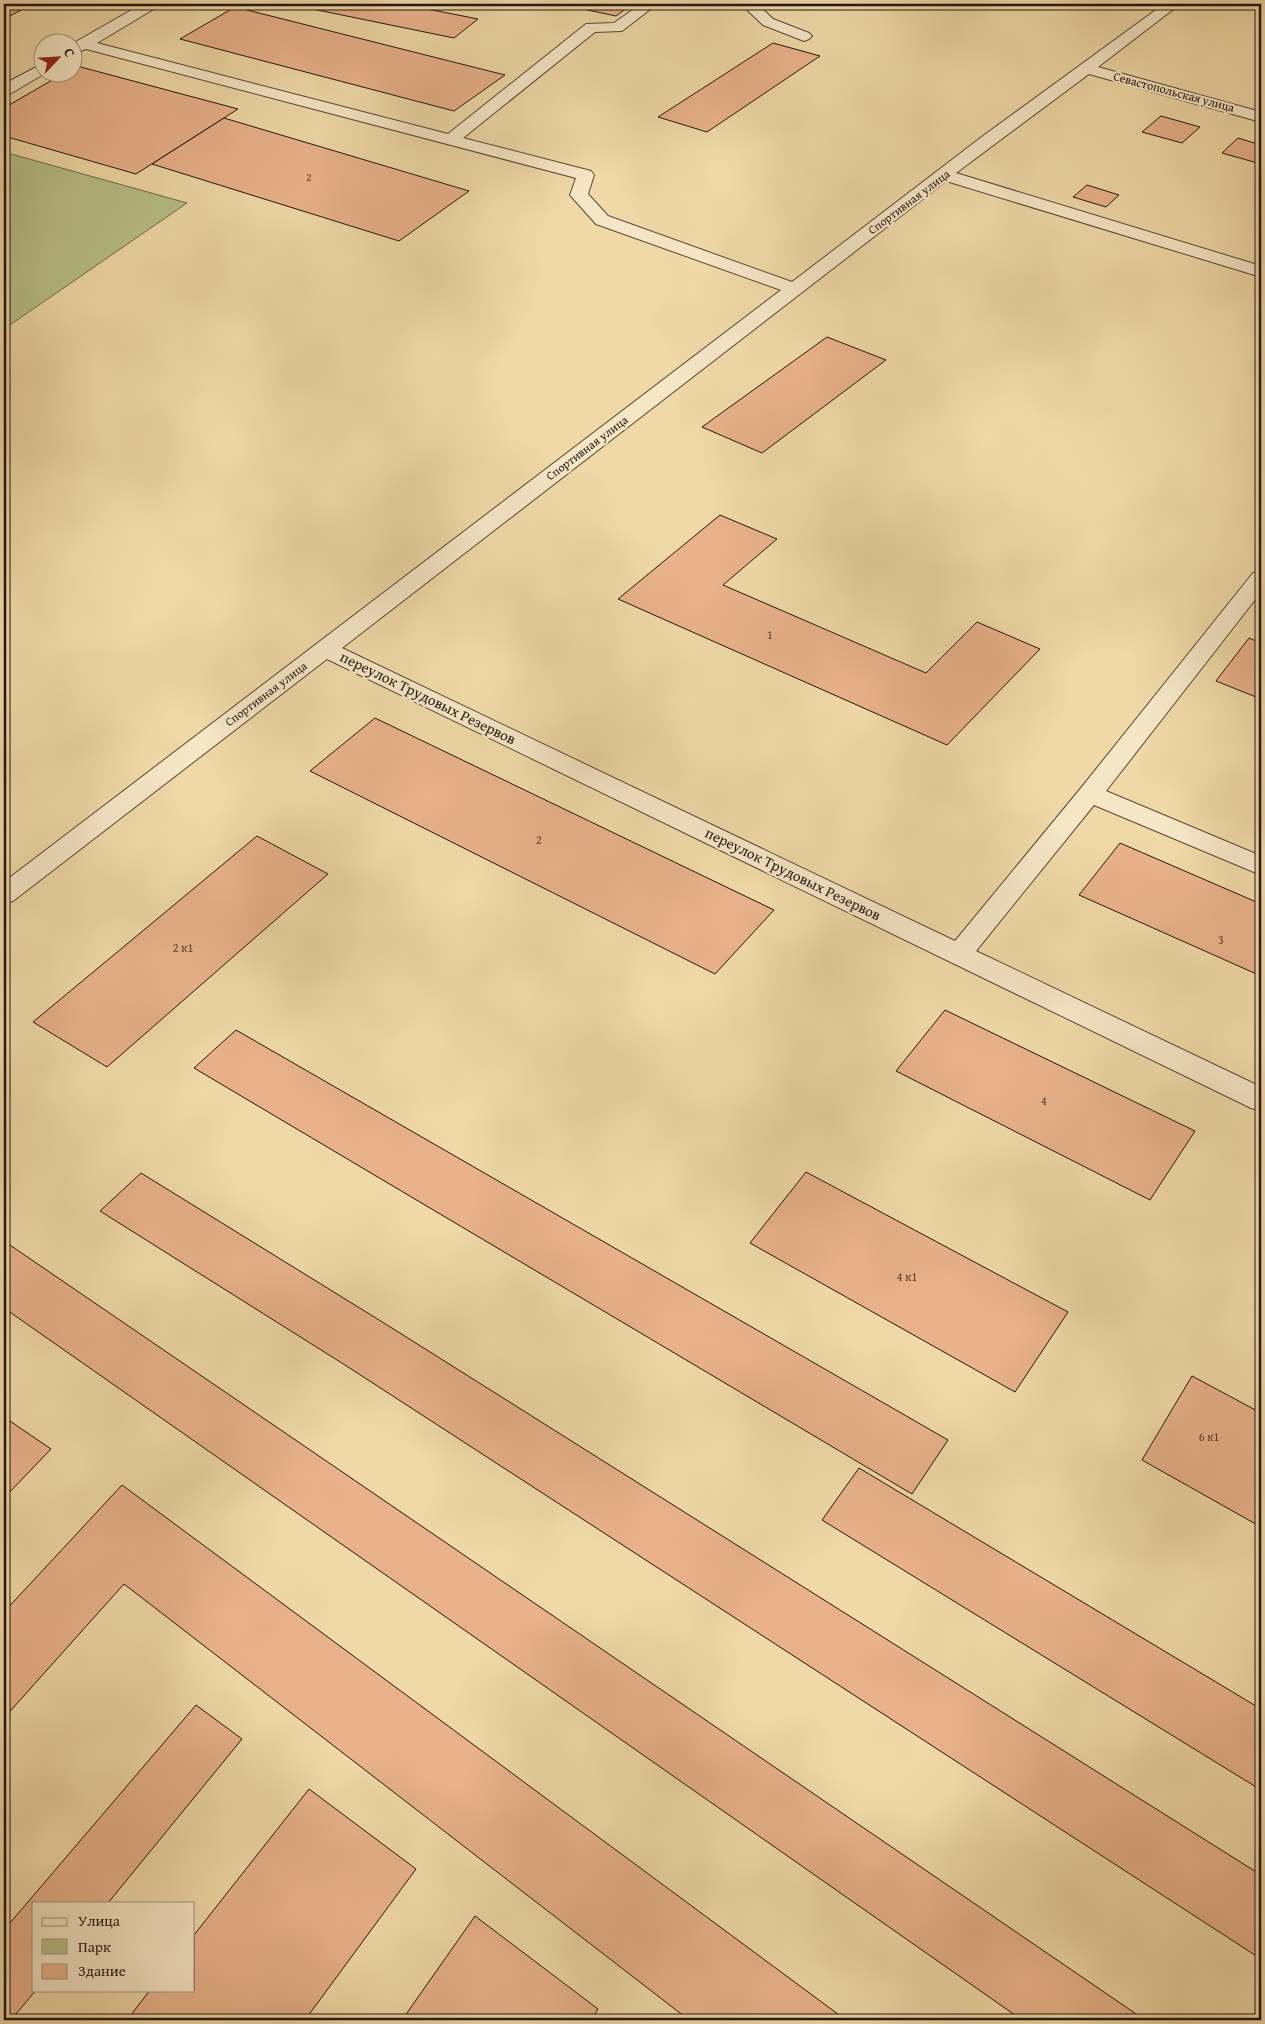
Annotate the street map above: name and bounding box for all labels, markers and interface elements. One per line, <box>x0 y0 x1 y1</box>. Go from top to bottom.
north arrow <box>32 32 82 82</box>
text: С <box>59 45 81 60</box>
street label: Севастопольская улица <box>1112 67 1237 116</box>
street label: Спортивная улица <box>864 165 953 238</box>
house number: 2 <box>306 169 312 185</box>
street label: Спортивная улица <box>542 411 631 484</box>
house number: 1 <box>767 626 773 643</box>
street label: переулок Трудовых Резервов <box>337 646 520 749</box>
street label: Спортивная улица <box>221 657 310 730</box>
street label: переулок Трудовых Резервов <box>702 822 885 925</box>
house number: 2 <box>536 831 542 848</box>
house number: 3 <box>1218 931 1224 948</box>
house number: 2 к1 <box>173 939 193 956</box>
house number: 4 <box>1041 1092 1047 1109</box>
house number: 4 к1 <box>897 1268 917 1285</box>
house number: 6 к1 <box>1199 1428 1219 1445</box>
legend <box>32 1902 195 1992</box>
text: Улица <box>78 1910 121 1931</box>
text: Парк <box>78 1936 111 1957</box>
text: Здание <box>78 1960 126 1981</box>

